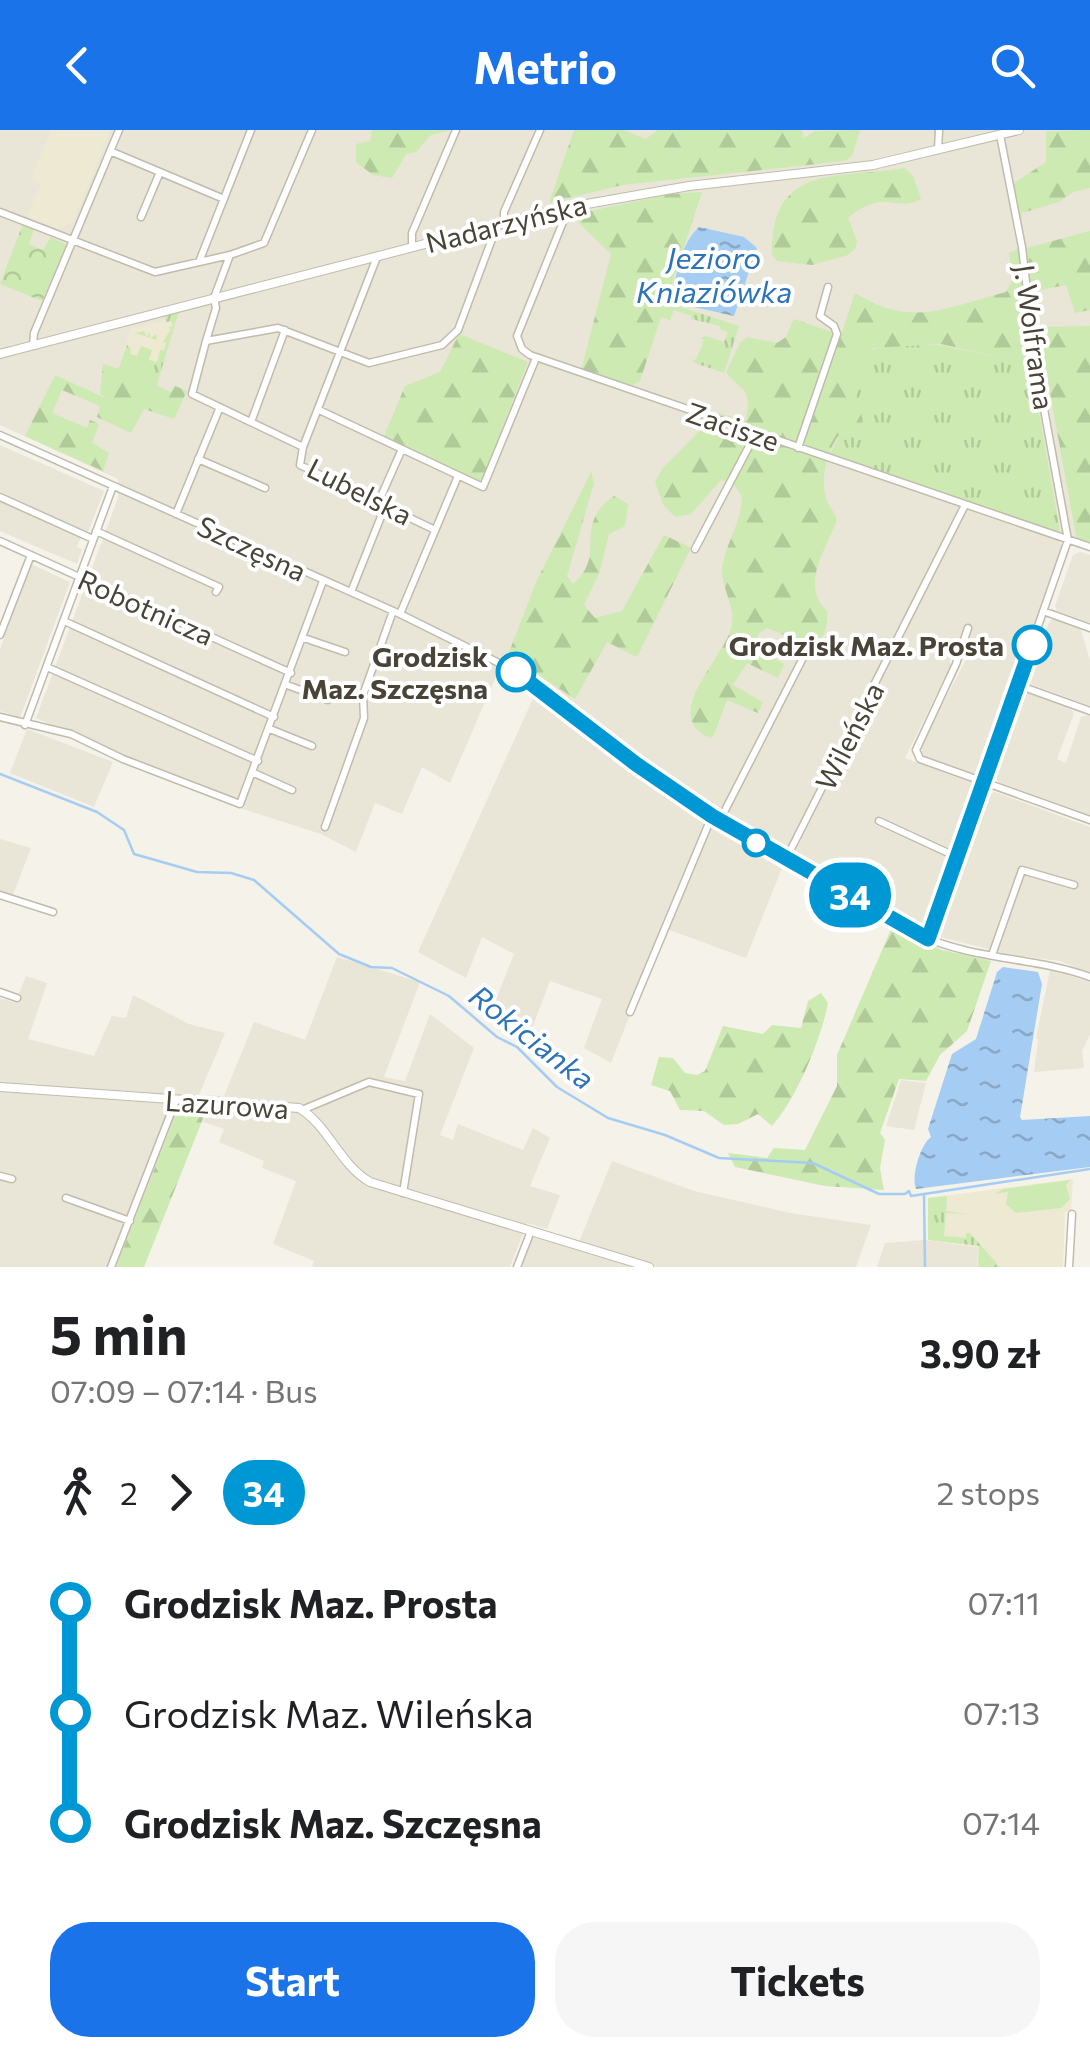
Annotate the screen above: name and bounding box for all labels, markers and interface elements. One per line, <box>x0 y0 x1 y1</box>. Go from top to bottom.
icon: back <box>50 38 105 93</box>
text: Metrio <box>473 38 617 93</box>
icon: search <box>985 38 1040 93</box>
street label: Nadarzyńska <box>422 187 590 259</box>
water label: Jezioro Kniaziówka <box>636 238 792 309</box>
street label: J. Wolframa <box>1008 262 1062 412</box>
street label: Zacisze <box>682 394 784 458</box>
street label: Lubelska <box>302 450 418 532</box>
street label: Szczęsna <box>192 508 312 588</box>
street label: Robotnicza <box>73 562 219 652</box>
marker: Grodzisk Maz. Prosta <box>1013 626 1051 664</box>
place label: Grodzisk Maz. Prosta <box>729 628 1004 662</box>
place label: Grodzisk Maz. Szczęsna <box>302 639 488 705</box>
marker: Grodzisk Maz. Szczęsna <box>497 653 535 691</box>
street label: Wileńska <box>807 676 891 796</box>
unlabelled marker <box>743 830 769 856</box>
line badge: 34 <box>805 862 895 928</box>
text: 34 <box>829 874 871 917</box>
water label: Rokicianka <box>463 976 603 1096</box>
street label: Lazurowa <box>164 1083 290 1125</box>
text: 5 min <box>50 1299 188 1366</box>
text: 3.90 zł <box>920 1329 1040 1376</box>
text: 07:09 – 07:14 · Bus <box>50 1370 318 1410</box>
icon: walk <box>50 1465 105 1520</box>
icon: forward <box>153 1465 208 1520</box>
text: 34 <box>243 1471 285 1514</box>
text: 2 <box>120 1472 138 1512</box>
text: 2 stops <box>936 1472 1040 1512</box>
text: Grodzisk Maz. Prosta <box>124 1579 498 1626</box>
text: 07:11 <box>967 1582 1040 1622</box>
text: Grodzisk Maz. Wileńska <box>124 1689 534 1736</box>
text: 07:13 <box>963 1692 1040 1732</box>
text: Grodzisk Maz. Szczęsna <box>124 1799 542 1846</box>
text: 07:14 <box>962 1802 1040 1842</box>
button: Start <box>50 1922 535 2037</box>
button: Tickets <box>555 1922 1040 2037</box>

